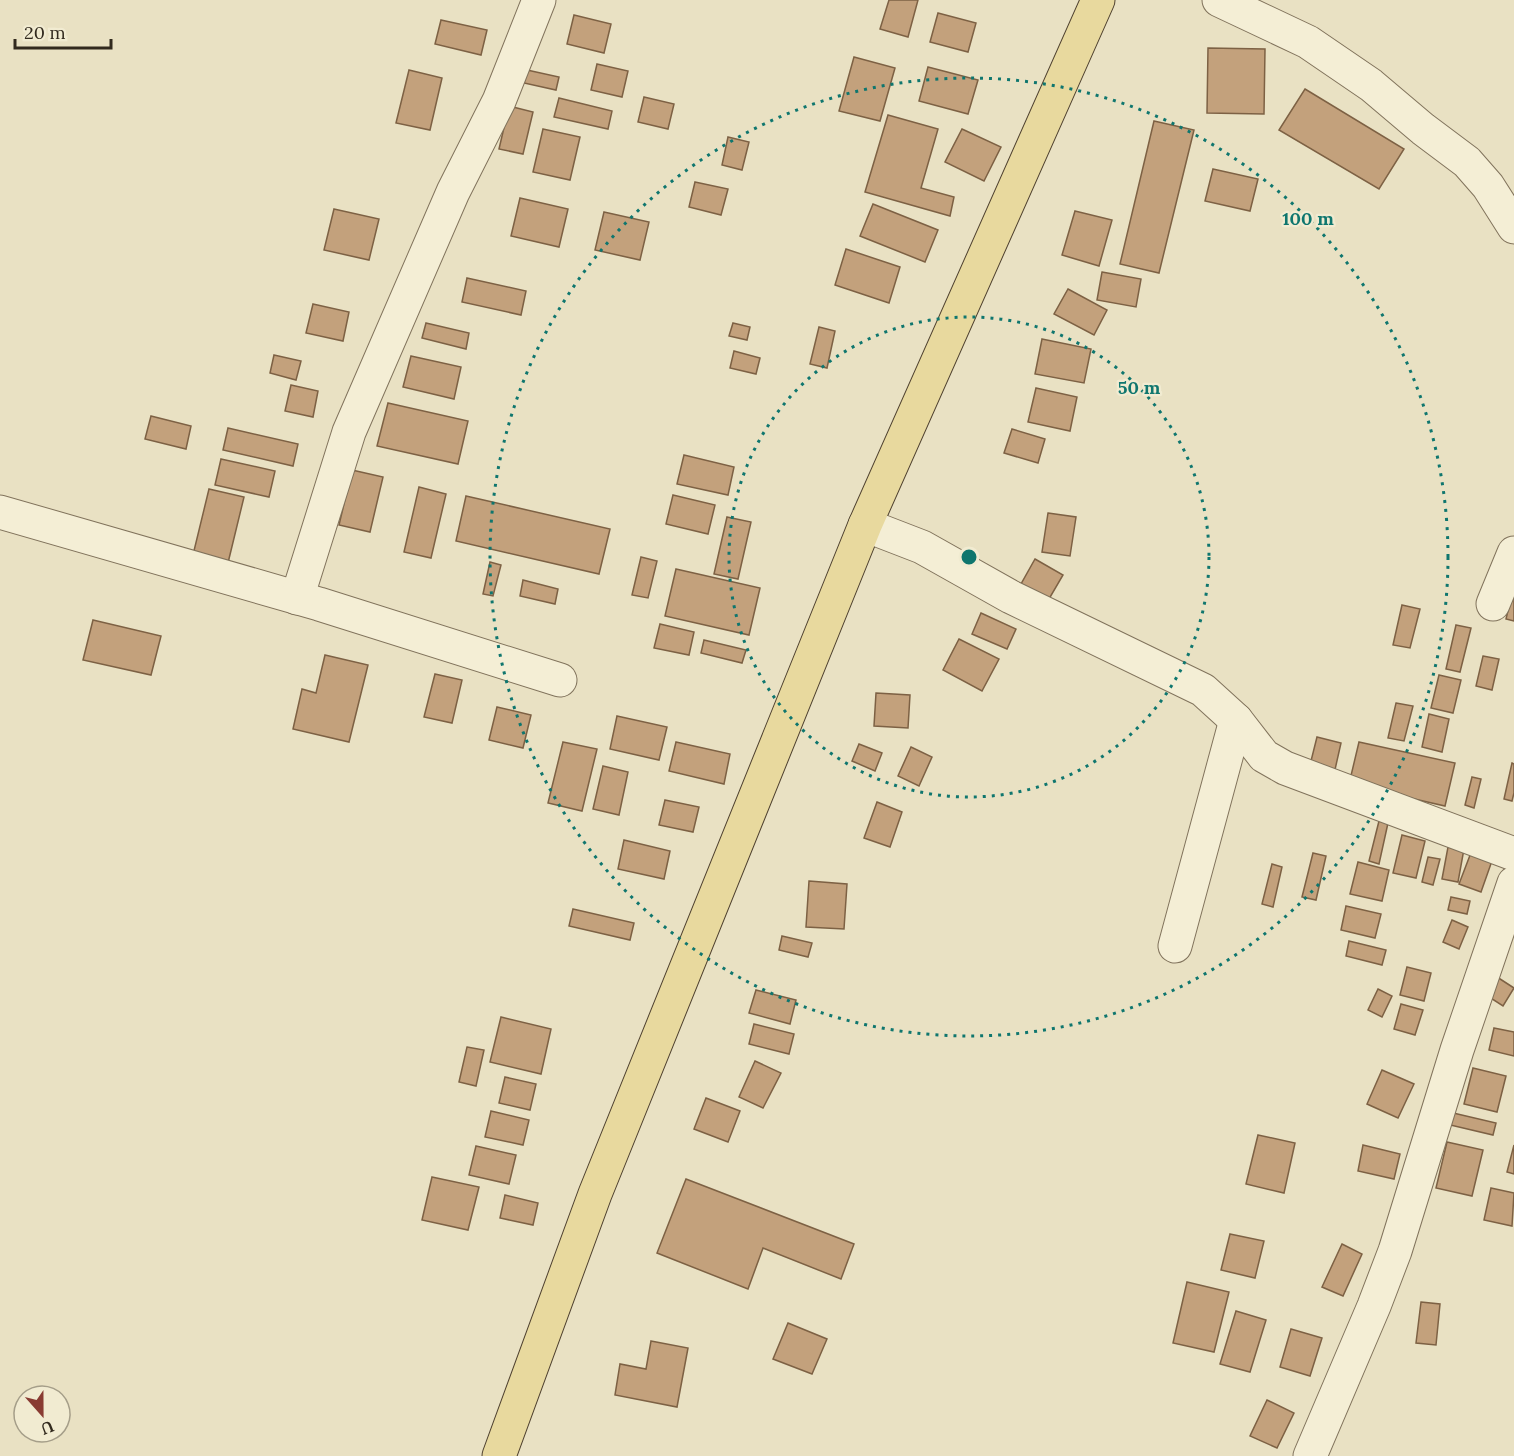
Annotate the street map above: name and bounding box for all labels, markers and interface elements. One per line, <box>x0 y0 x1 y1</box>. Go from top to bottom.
scale bar <box>15 12 111 50</box>
text: 20 m <box>24 21 66 44</box>
text: 100 m <box>1282 207 1334 230</box>
text: 50 m <box>1118 376 1161 399</box>
centre of rings <box>959 547 979 567</box>
north arrow <box>12 1384 72 1444</box>
text: U <box>38 1416 57 1440</box>

